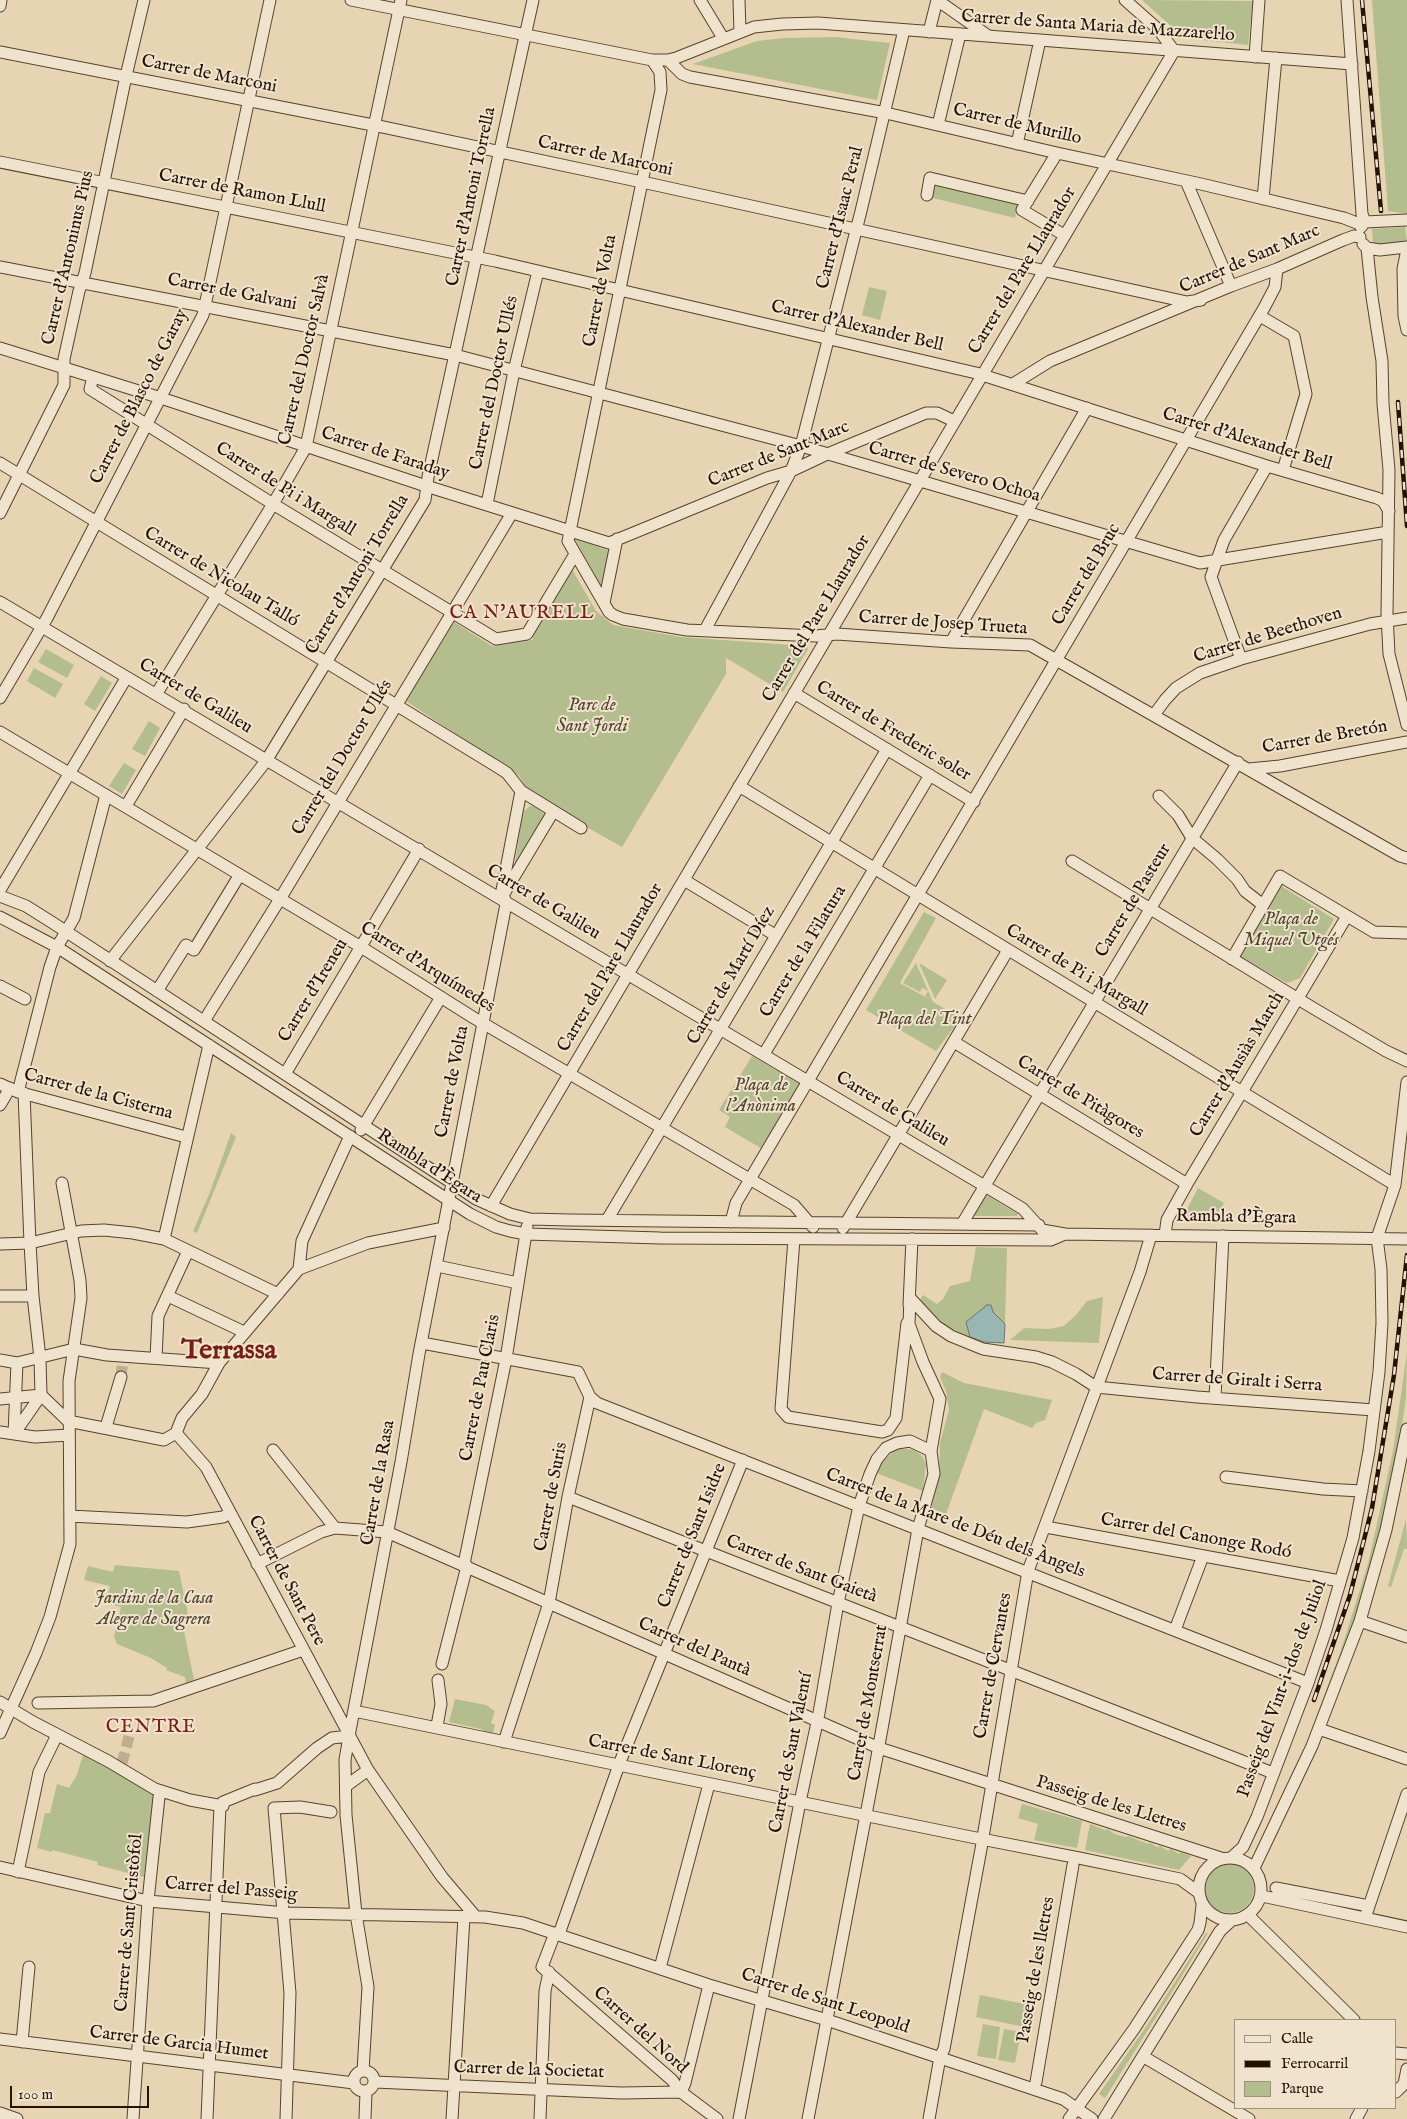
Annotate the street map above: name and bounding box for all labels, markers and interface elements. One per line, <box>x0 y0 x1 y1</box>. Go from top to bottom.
street label: Carrer de Santa Maria de Mazzarel·lo <box>961 7 1235 47</box>
street label: Carrer de Marconi <box>139 51 279 99</box>
street label: Carrer de Murillo <box>951 100 1083 150</box>
street label: Carrer d'Antoni Torrella <box>442 105 502 289</box>
street label: Carrer de Marconi <box>535 132 675 182</box>
street label: Carrer d'Isaac Peral <box>813 144 869 292</box>
street label: Carrer de Ramon Llull <box>157 165 327 219</box>
street label: Carrer d'Antoninus Pius <box>38 169 100 347</box>
street label: Carrer del Pare Llaurador <box>964 183 1082 359</box>
street label: Carrer de Sant Marc <box>1177 221 1323 299</box>
street label: Carrer de Volta <box>580 233 622 349</box>
street label: Carrer de Galvani <box>165 270 299 316</box>
street label: Carrer del Doctor Salvà <box>275 272 335 448</box>
street label: Carrer del Doctor Ullés <box>466 294 524 472</box>
street label: Carrer d'Alexander Bell <box>769 297 945 357</box>
street label: Carrer de Blasco de Garay <box>86 306 194 488</box>
street label: Carrer d'Alexander Bell <box>1160 404 1334 476</box>
street label: Carrer de Sant Marc <box>705 417 853 493</box>
street label: Carrer de Faraday <box>318 423 452 485</box>
street label: Carrer de Pi i Margall <box>211 438 359 542</box>
street label: Carrer de Severo Ochoa <box>865 438 1043 508</box>
street label: Carrer d'Antoni Torrella <box>302 491 414 659</box>
street label: Carrer del Bruc <box>1048 520 1126 630</box>
street label: Carrer de Nicolau Talló <box>140 523 302 633</box>
street label: Carrer del Pare Llaurador <box>758 531 876 707</box>
district label: CA N'AURELL <box>448 603 596 625</box>
street label: Carrer de Beethoven <box>1191 603 1345 669</box>
street label: Carrer de Josep Trueta <box>858 607 1028 641</box>
street label: Carrer de Galileu <box>134 655 256 739</box>
street label: Carrer del Doctor Ullés <box>288 676 398 840</box>
street label: Carrer de Frederic soler <box>812 677 974 787</box>
park label: Parc de Sant Jordi <box>556 695 628 738</box>
street label: Carrer de Bretón <box>1261 716 1389 760</box>
street label: Carrer de Pasteur <box>1091 840 1177 962</box>
street label: Carrer de Galileu <box>482 861 604 945</box>
street label: Carrer del Pare Llaurador <box>554 880 668 1056</box>
street label: Carrer de la Filatura <box>756 882 852 1022</box>
street label: Carrer de Martí Díez <box>684 903 780 1049</box>
park label: Plaça de Miquel Utgés <box>1243 909 1339 952</box>
street label: Carrer d'Arquímedes <box>356 918 498 1018</box>
street label: Carrer de Pi i Margall <box>1001 920 1151 1022</box>
street label: Carrer d'Ireneu <box>275 935 353 1047</box>
street label: Carrer d'Ausiàs March <box>1186 988 1290 1142</box>
park label: Plaça del Tint <box>876 1009 972 1031</box>
street label: Carrer de Volta <box>432 1024 474 1140</box>
street label: Carrer de Pitàgores <box>1013 1052 1147 1144</box>
street label: Carrer de la Cisterna <box>21 1065 175 1125</box>
street label: Carrer de Galileu <box>831 1068 953 1152</box>
park label: Plaça de l'Anònima <box>726 1075 796 1118</box>
street label: Rambla d'Ègara <box>373 1125 485 1209</box>
street label: Rambla d'Ègara <box>1176 1206 1296 1230</box>
street label: Carrer de Pau Claris <box>456 1313 506 1463</box>
district label: Terrassa <box>181 1335 277 1369</box>
street label: Carrer de Giralt i Serra <box>1151 1364 1323 1398</box>
street label: Carrer de la Rasa <box>357 1419 401 1547</box>
street label: Carrer de Suris <box>531 1441 573 1553</box>
street label: Carrer de Sant Isidre <box>654 1460 732 1612</box>
street label: Carrer de la Mare de Déu dels Àngels <box>822 1464 1088 1584</box>
street label: Carrer del Canonge Rodó <box>1099 1510 1293 1564</box>
street label: Carrer de Sant Pere <box>243 1512 329 1650</box>
street label: Carrer de Sant Gaietà <box>722 1531 880 1609</box>
street label: Passeig del Vint-i-dos de Juliol <box>1234 1577 1332 1801</box>
park label: Jardins de la Casa Alegre de Sagrera <box>95 1588 213 1630</box>
street label: Carrer de Cervantes <box>970 1591 1018 1741</box>
street label: Carrer del Pantà <box>634 1614 754 1682</box>
street label: Carrer de Montserrat <box>845 1623 893 1783</box>
street label: Carrer de Sant Valentí <box>766 1671 818 1835</box>
district label: CENTRE <box>105 1717 197 1739</box>
street label: Carrer de Sant Llorenç <box>586 1731 758 1785</box>
street label: Passeig de les Lletres <box>1033 1772 1189 1838</box>
street label: Carrer de Sant Cristòfol <box>111 1833 149 2013</box>
street label: Carrer del Passeig <box>164 1873 298 1907</box>
street label: Passeig de les lletres <box>1014 1895 1060 2045</box>
street label: Carrer de Sant Leopold <box>738 1965 912 2039</box>
street label: Carrer del Nord <box>588 1983 692 2079</box>
legend <box>1234 2019 1397 2109</box>
street label: Carrer de Garcia Humet <box>88 2022 270 2066</box>
text: Calle <box>1281 2029 1313 2048</box>
text: Ferrocarril <box>1281 2054 1348 2073</box>
street label: Carrer de la Societat <box>453 2058 605 2084</box>
scale bar <box>12 2076 151 2108</box>
text: Parque <box>1281 2079 1324 2098</box>
text: 100 m <box>18 2085 53 2104</box>

